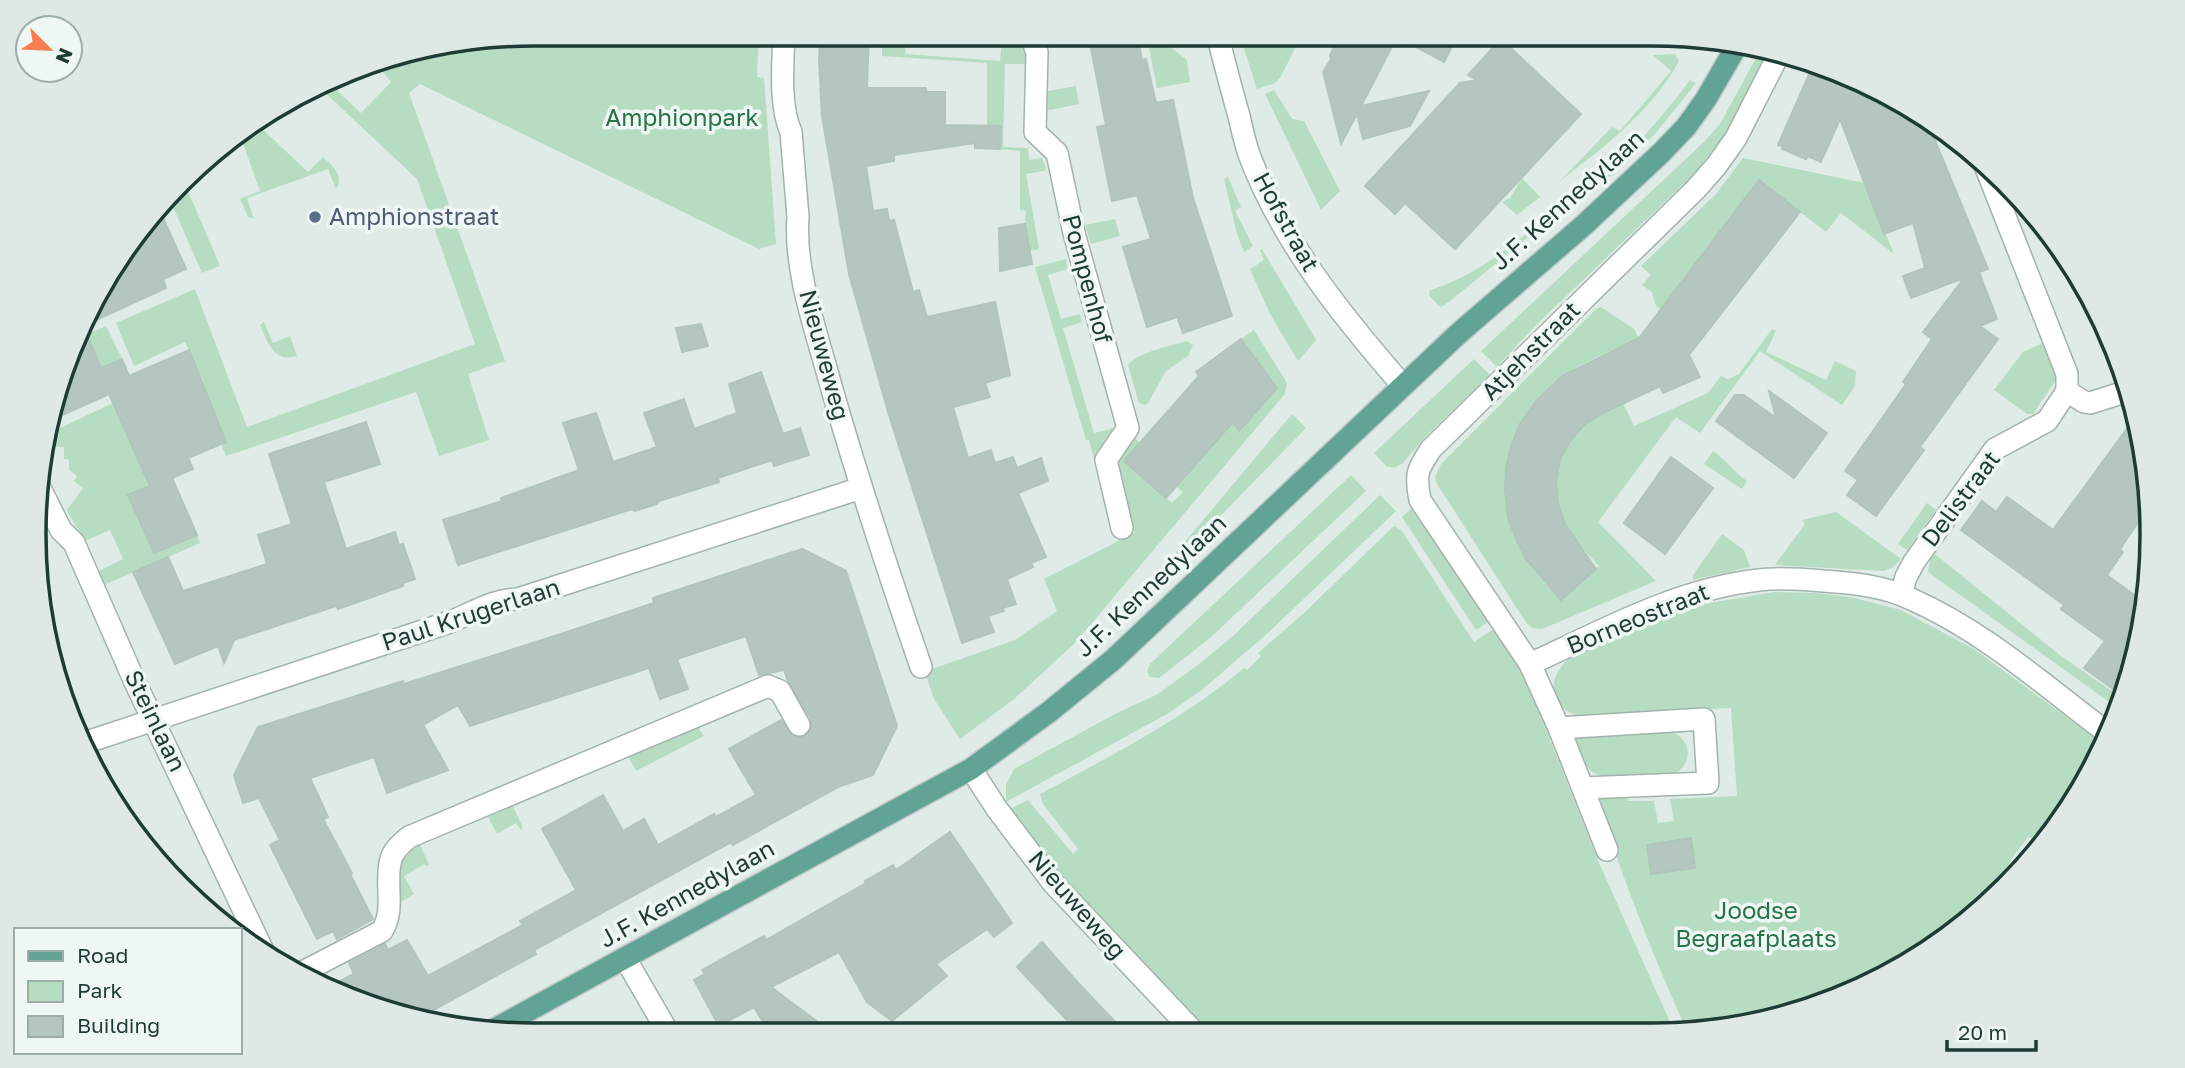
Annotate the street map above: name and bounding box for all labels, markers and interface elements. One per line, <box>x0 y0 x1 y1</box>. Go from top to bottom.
north arrow <box>14 14 84 84</box>
text: N <box>52 45 78 67</box>
park label: Amphionpark <box>605 102 759 131</box>
street label: J.F. Kennedylaan <box>1485 123 1649 275</box>
street label: Hofstraat <box>1248 167 1326 276</box>
place label: Amphionstraat <box>329 201 499 230</box>
marker: Amphionstraat <box>307 209 323 225</box>
street label: Pompenhof <box>1057 211 1120 346</box>
street label: Nieuweweg <box>794 286 857 423</box>
street label: Atjehstraat <box>1475 295 1585 405</box>
street label: Delistraat <box>1914 444 2005 552</box>
street label: J.F. Kennedylaan <box>1069 508 1231 662</box>
street label: Paul Krugerlaan <box>378 571 563 656</box>
street label: Borneostraat <box>1562 576 1713 659</box>
street label: Steinlaan <box>119 665 193 776</box>
street label: J.F. Kennedylaan <box>594 833 779 953</box>
street label: Nieuweweg <box>1023 844 1133 964</box>
park label: Joodse Begraafplaats <box>1675 895 1837 952</box>
legend <box>14 928 242 1054</box>
text: Road <box>77 942 128 968</box>
text: Park <box>77 977 123 1003</box>
scale bar <box>1947 1009 2036 1052</box>
text: Building <box>77 1012 160 1038</box>
text: 20 m <box>1958 1019 2007 1045</box>

